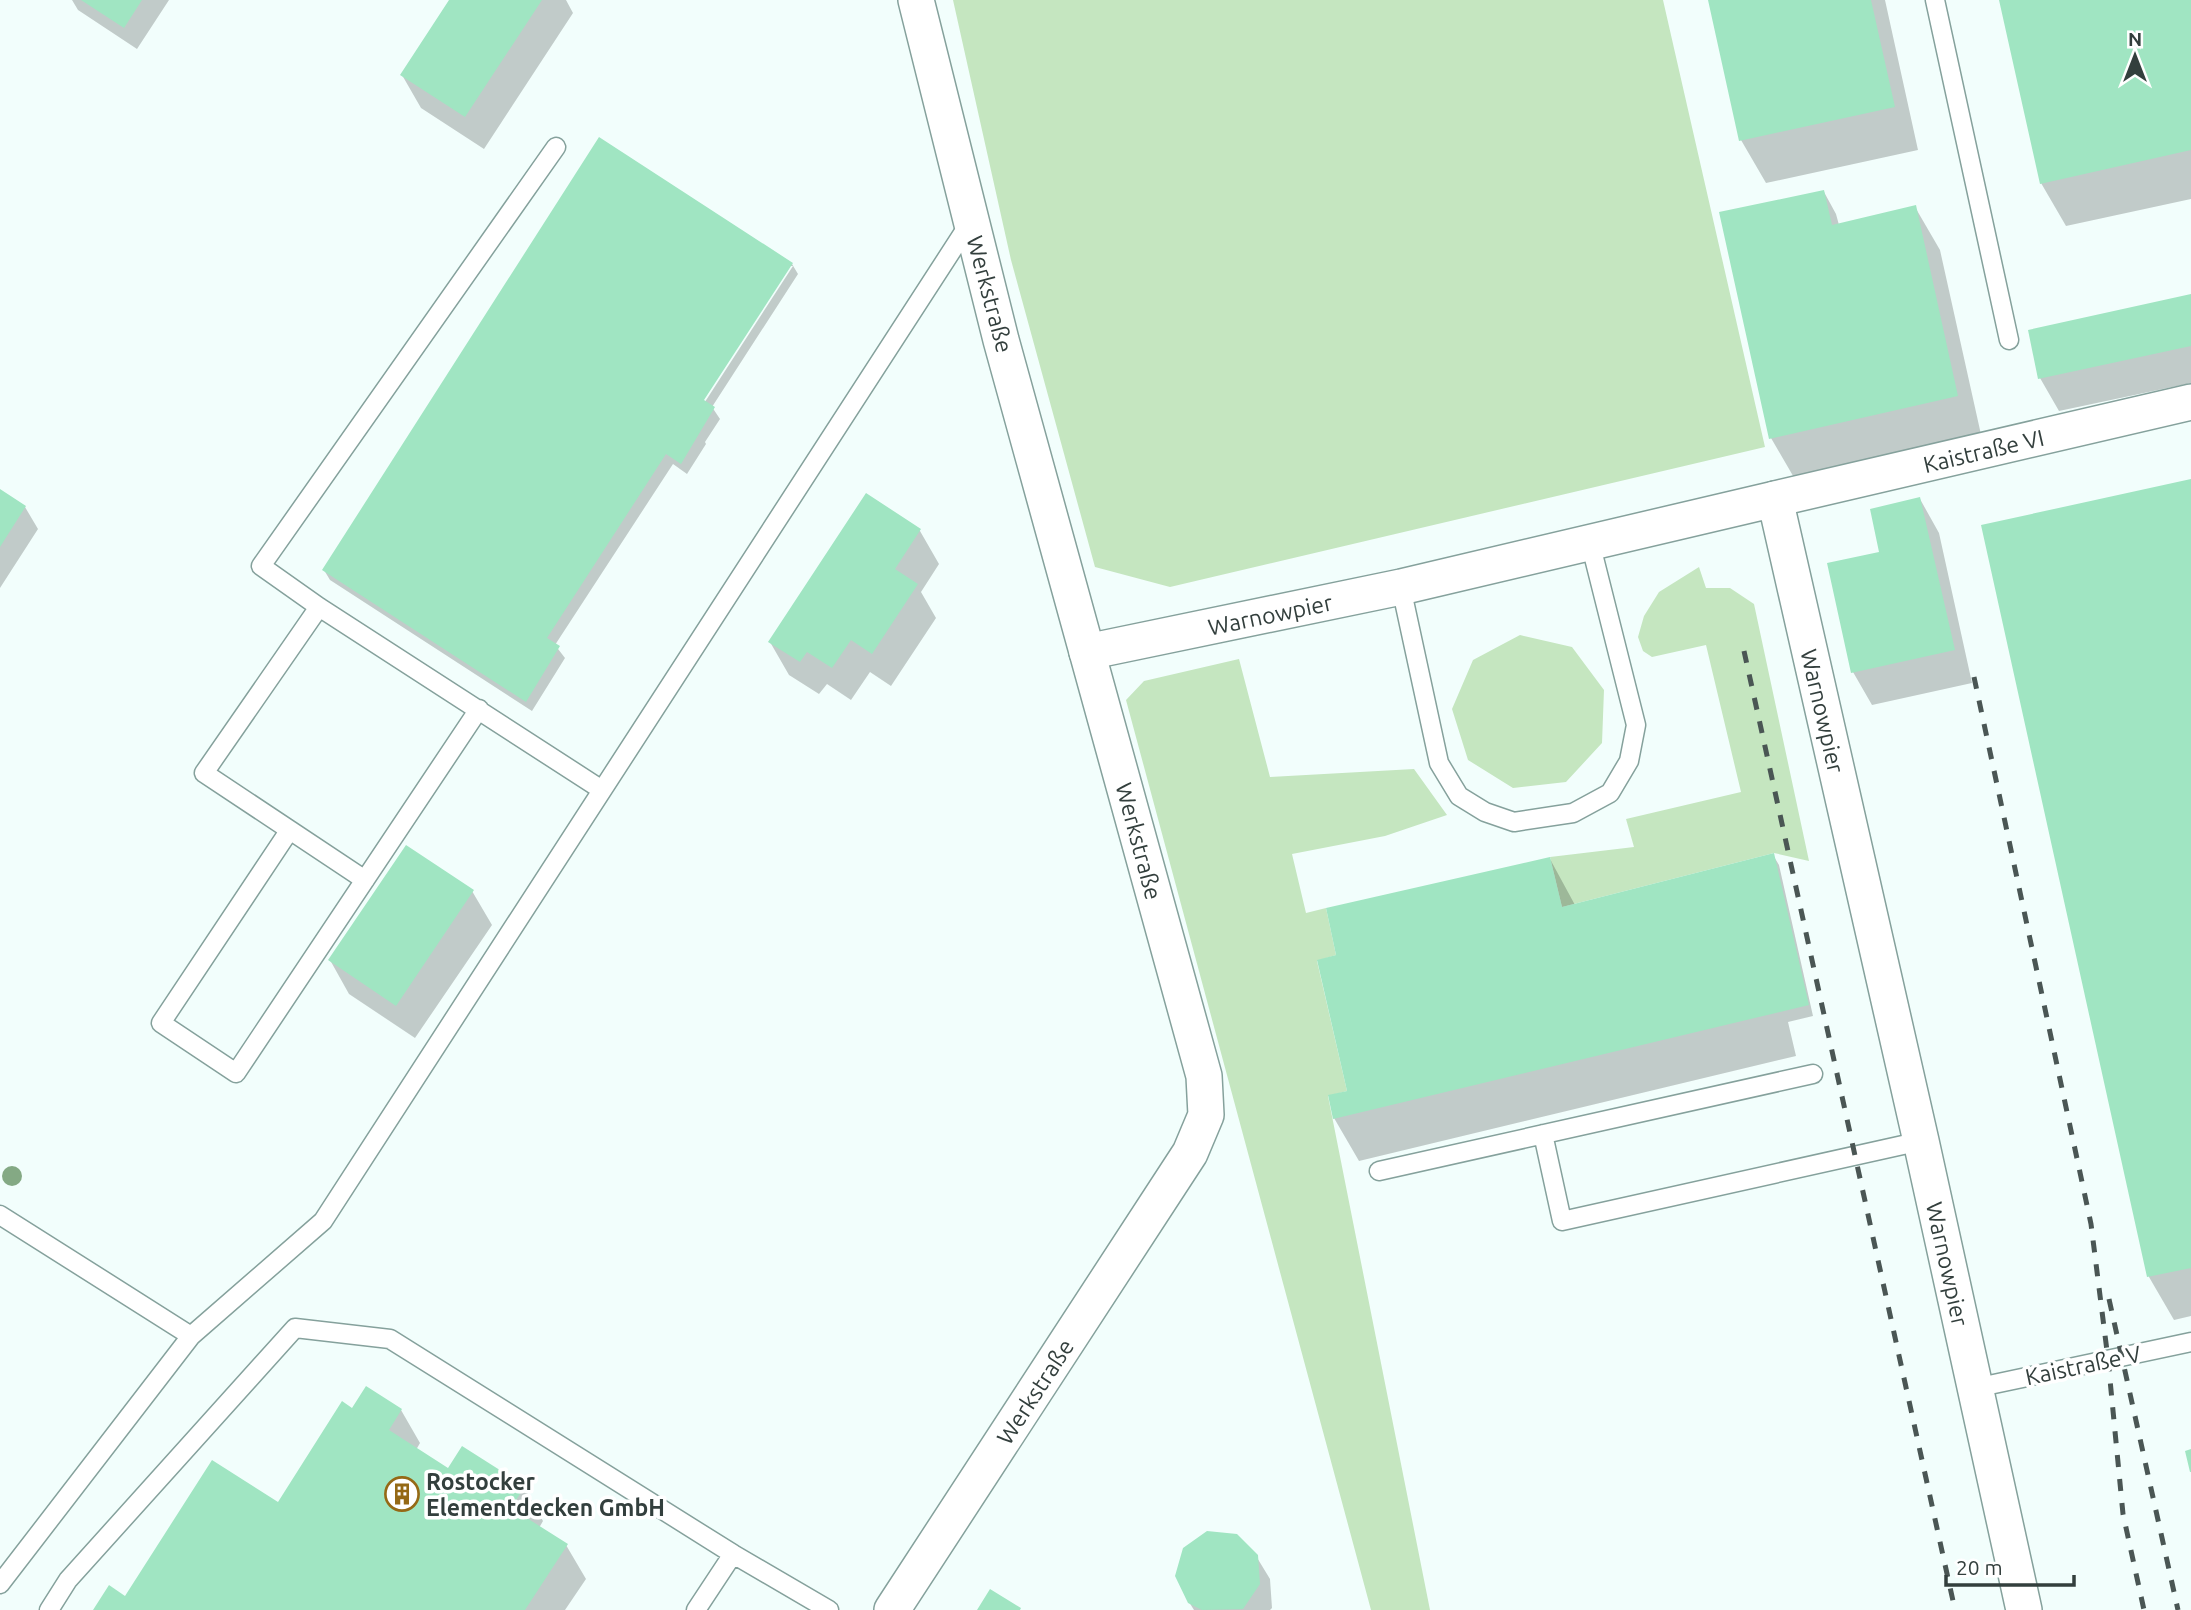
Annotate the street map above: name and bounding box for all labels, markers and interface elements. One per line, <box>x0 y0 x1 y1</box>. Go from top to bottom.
north arrow <box>2100 21 2170 91</box>
text: N <box>2128 28 2142 50</box>
street label: Werkstraße <box>962 233 1018 355</box>
street label: Kaistraße VI <box>1921 424 2046 477</box>
street label: Warnowpier <box>1206 589 1335 639</box>
street label: Warnowpier <box>1797 646 1849 775</box>
street label: Werkstraße <box>1111 780 1167 902</box>
street label: Warnowpier <box>1922 1199 1974 1328</box>
street label: Werkstraße <box>991 1334 1078 1449</box>
street label: Kaistraße V <box>2023 1340 2143 1389</box>
place label: Rostocker Elementdecken GmbH <box>426 1469 665 1520</box>
building icon: Rostocker Elementdecken GmbH <box>383 1475 421 1513</box>
scale bar <box>1946 1544 2074 1588</box>
text: 20 m <box>1956 1555 2003 1579</box>

